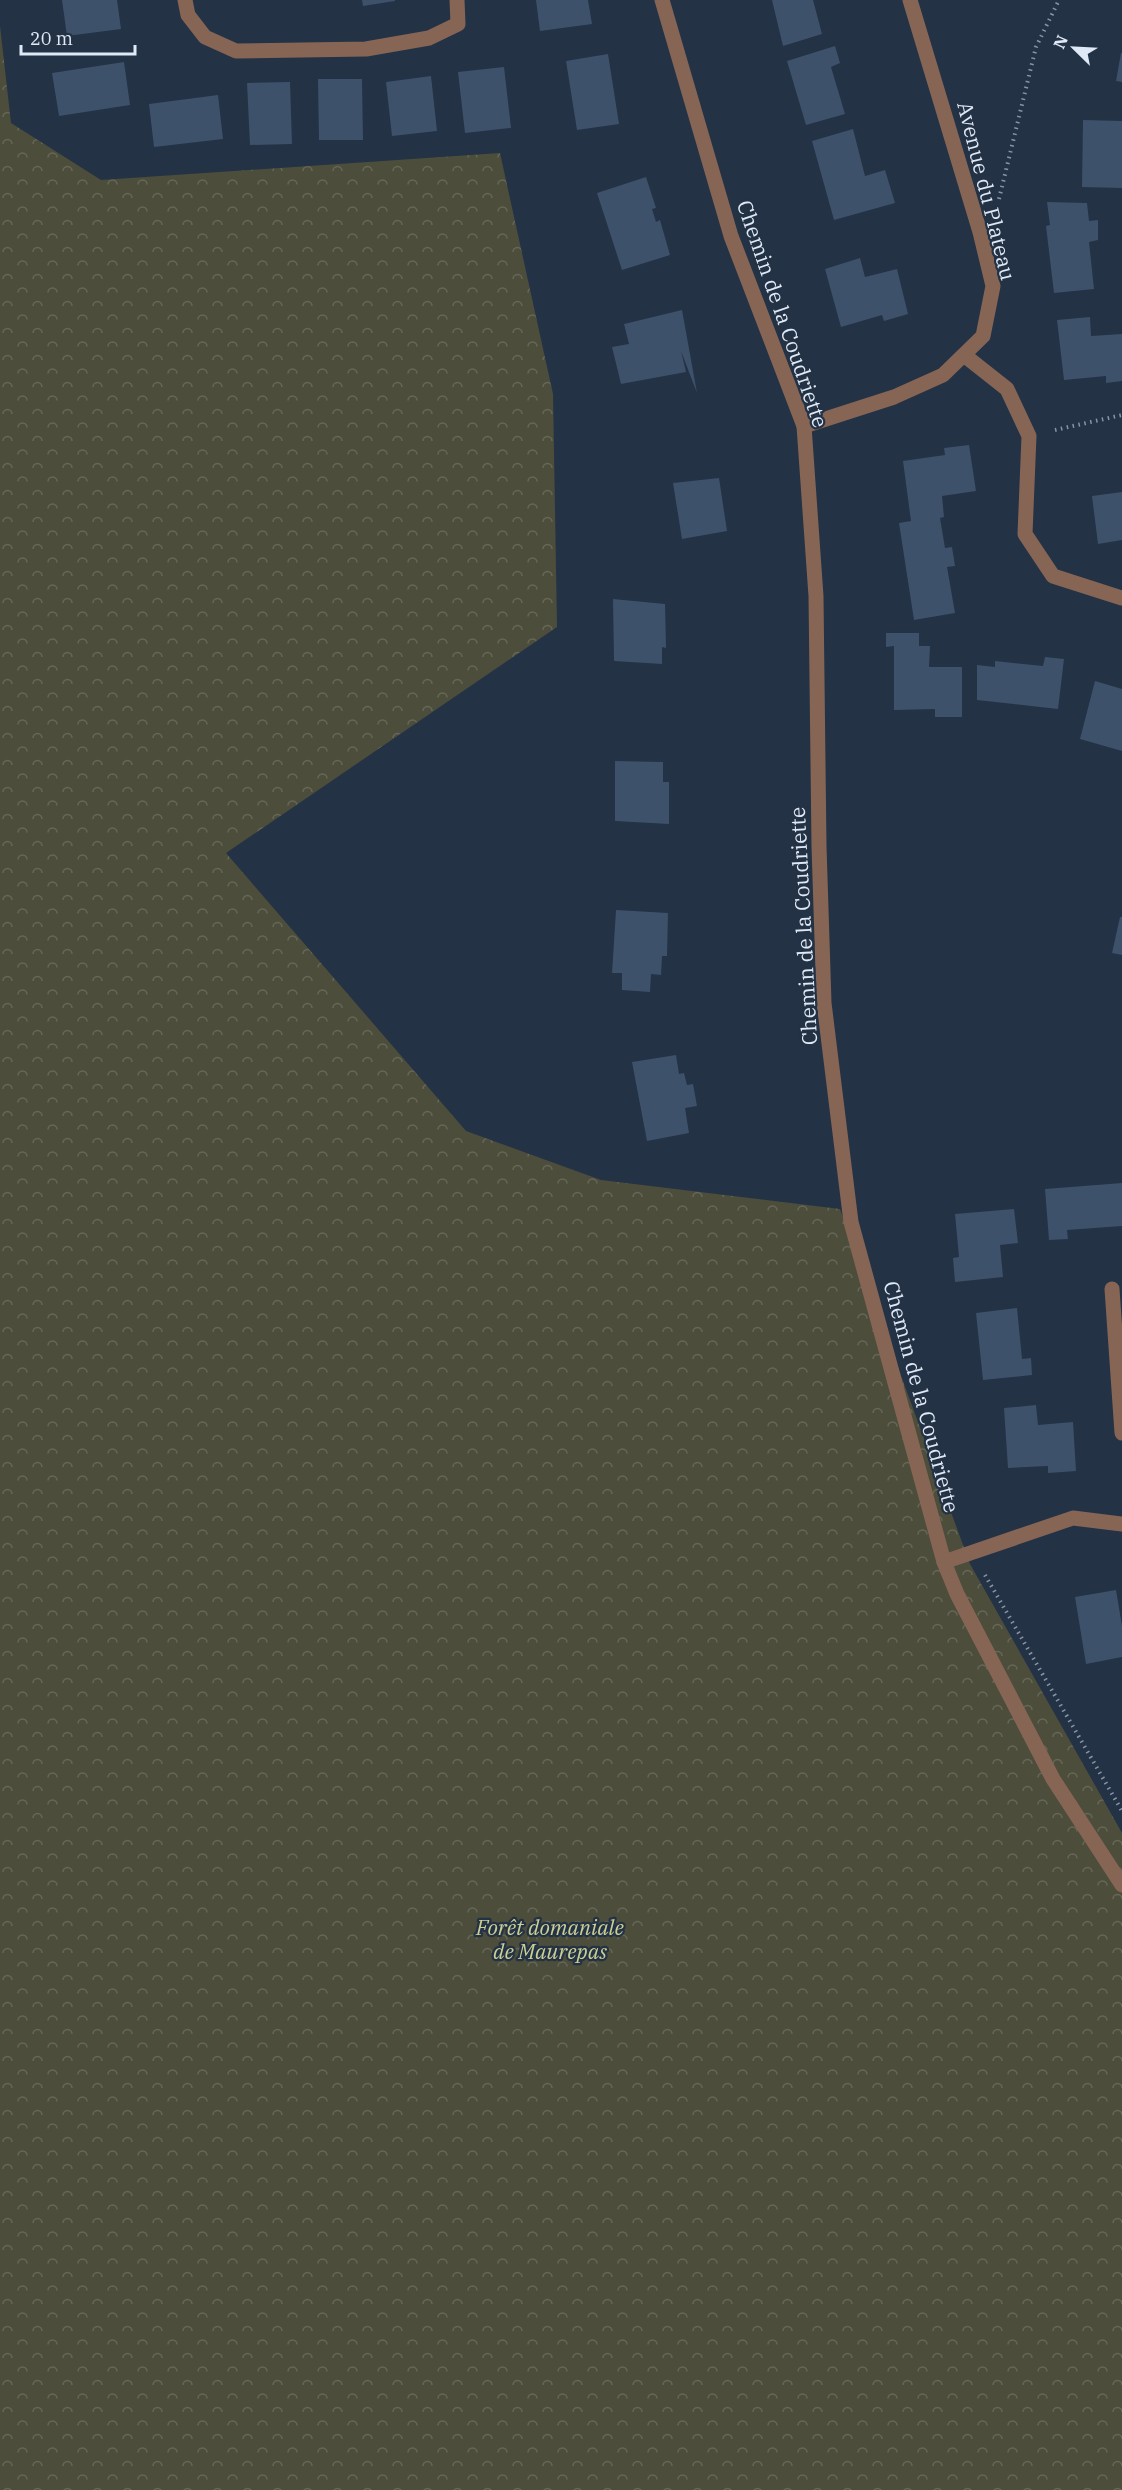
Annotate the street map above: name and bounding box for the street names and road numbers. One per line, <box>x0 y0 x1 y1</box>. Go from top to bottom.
street label: Avenue du Plateau <box>951 98 1023 283</box>
street label: Chemin de la Coudriette <box>731 196 835 431</box>
street label: Chemin de la Coudriette <box>783 806 823 1046</box>
street label: Chemin de la Coudriette <box>878 1278 966 1516</box>

